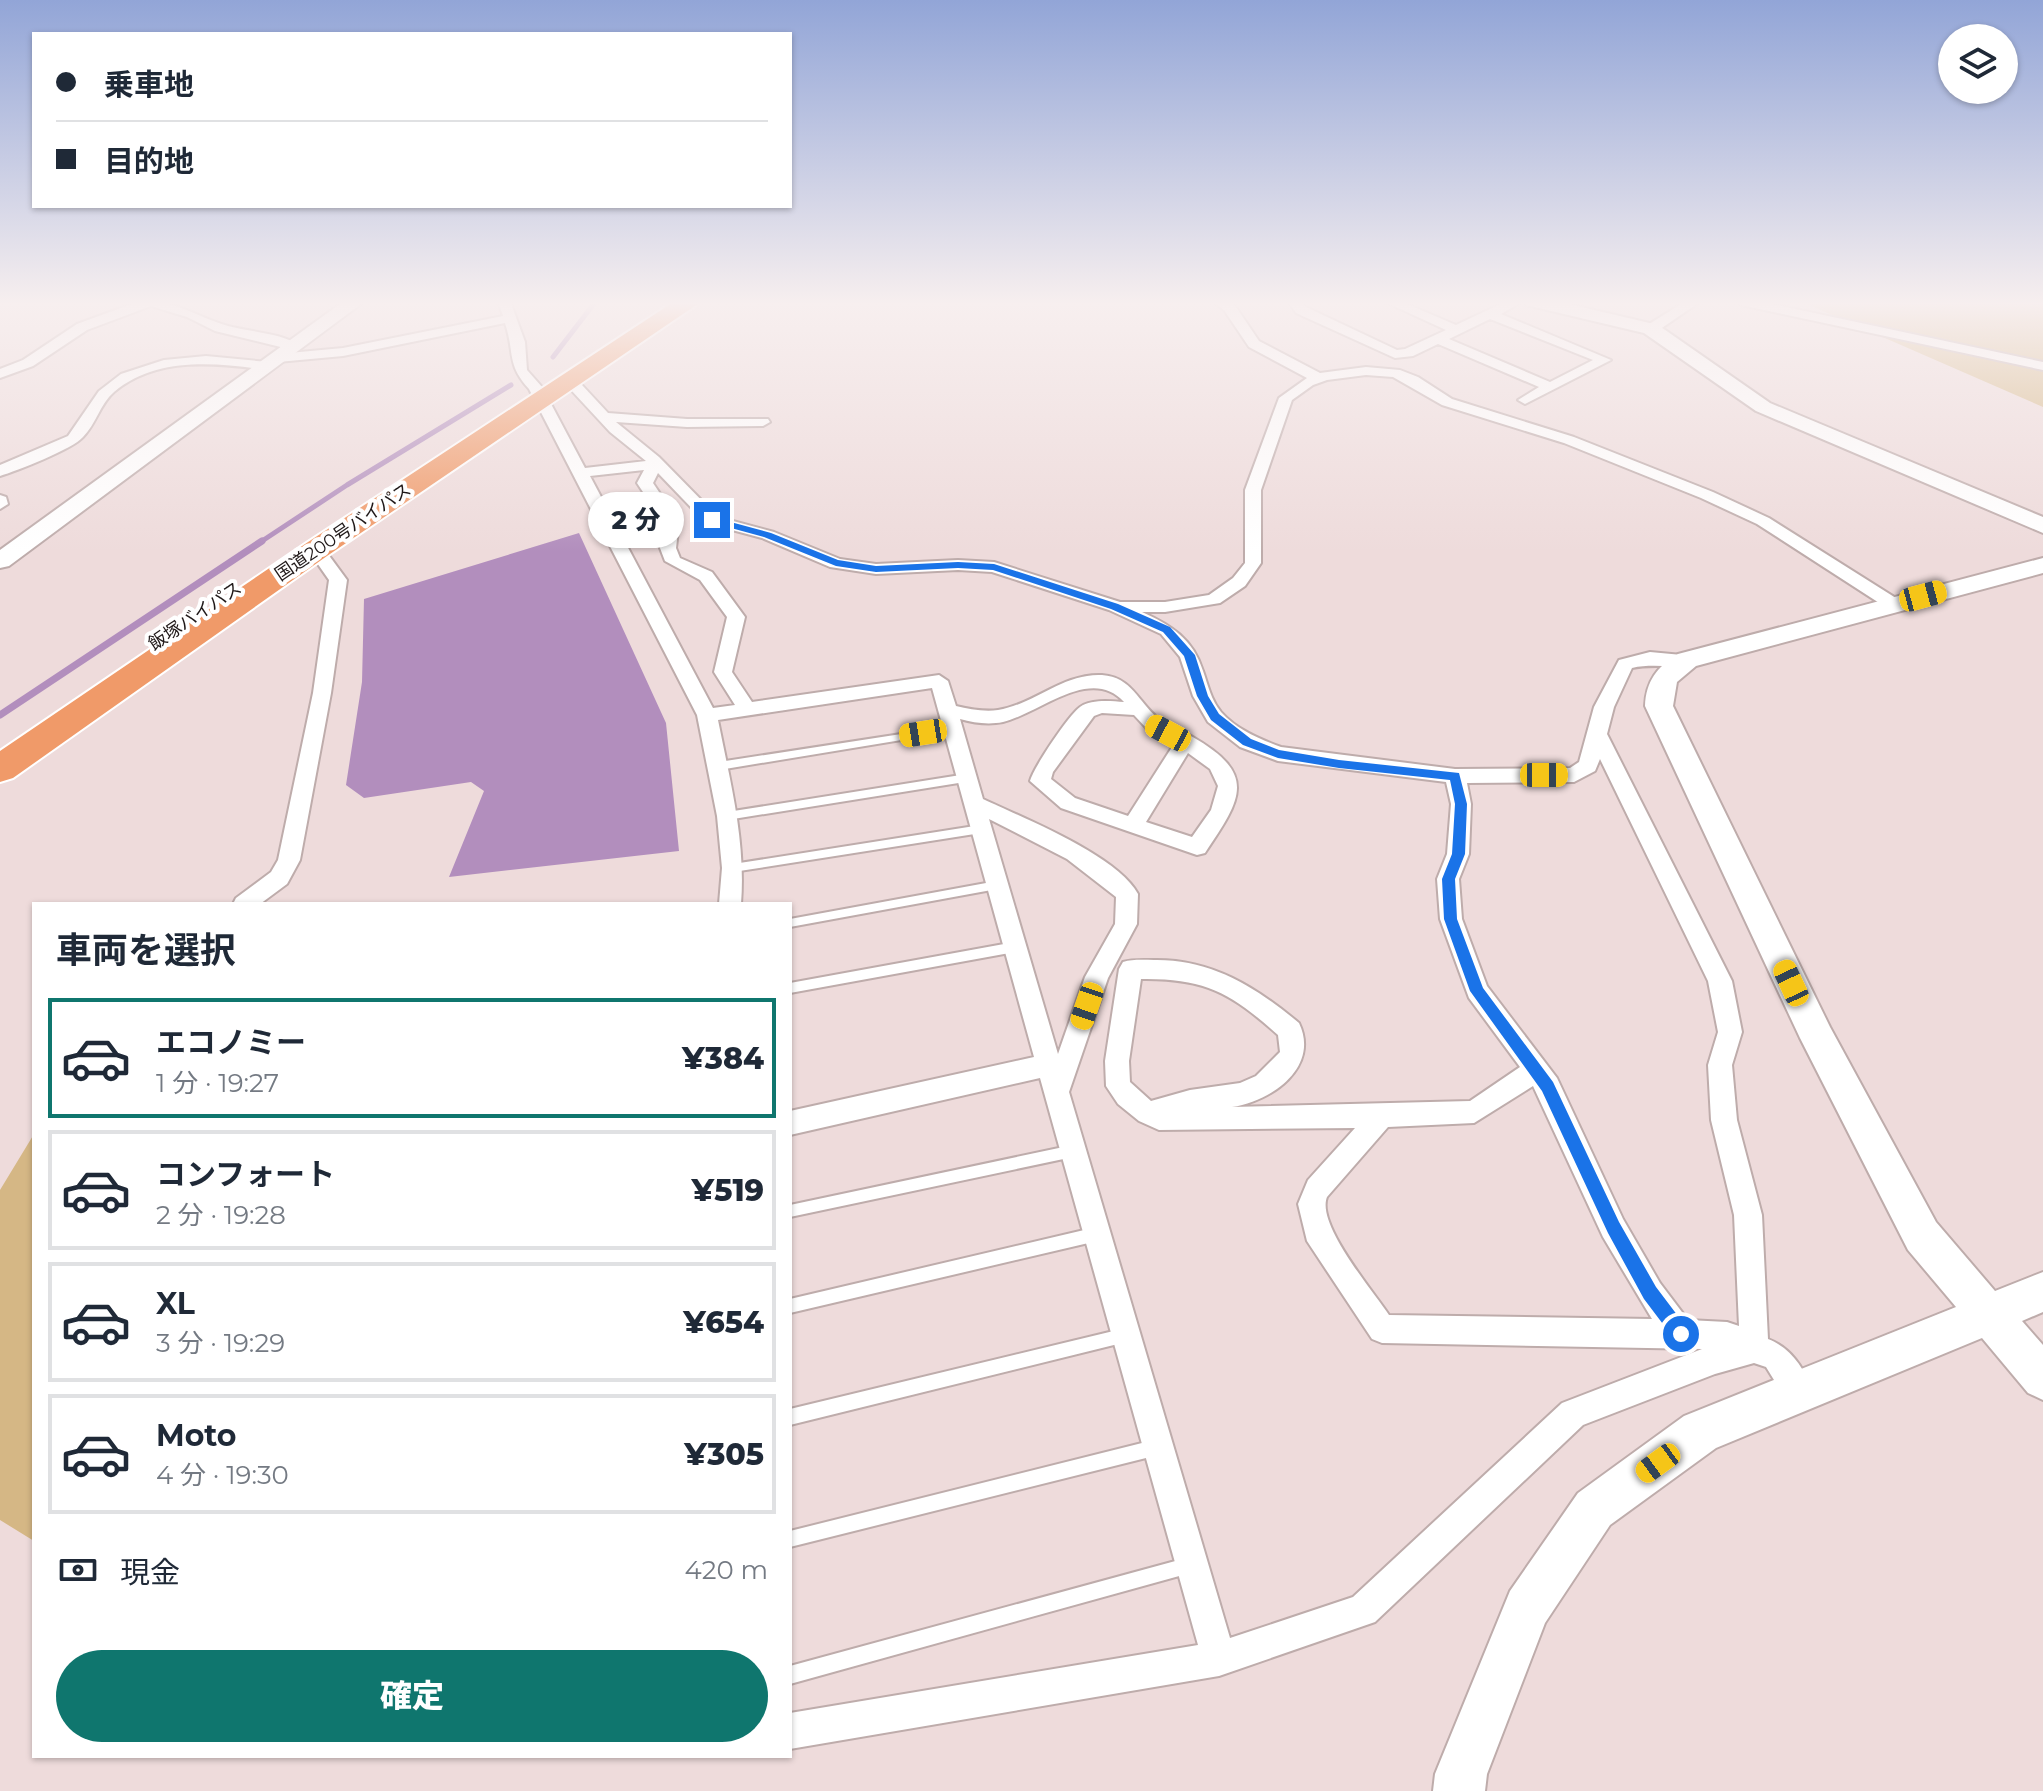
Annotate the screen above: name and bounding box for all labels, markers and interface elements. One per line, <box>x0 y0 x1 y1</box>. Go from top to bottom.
map controls <box>1938 24 2018 104</box>
button: layers <box>1938 24 2018 104</box>
text: 乗車地 <box>104 66 194 103</box>
text: 目的地 <box>104 143 194 180</box>
street label: 国道200号バイパス <box>271 478 415 586</box>
callout: 2 分 <box>588 492 684 548</box>
route end <box>694 502 730 538</box>
text: 2 分 <box>611 504 661 536</box>
street label: 飯塚バイパス <box>144 577 246 655</box>
car <box>1897 578 1949 614</box>
car <box>1141 711 1195 755</box>
car <box>897 717 949 749</box>
car <box>1520 763 1568 787</box>
text: 車両を選択 <box>56 928 236 972</box>
car <box>1770 956 1812 1010</box>
car <box>1068 979 1106 1033</box>
icon: car <box>60 1022 132 1094</box>
text: エコノミー <box>156 1024 306 1061</box>
text: ¥384 <box>682 1040 764 1077</box>
text: 1 分 · 19:27 <box>156 1067 279 1099</box>
icon: car <box>60 1154 132 1226</box>
text: コンフォート <box>156 1156 335 1193</box>
text: ¥519 <box>692 1172 764 1209</box>
text: 2 分 · 19:28 <box>156 1199 286 1231</box>
text: XL <box>156 1285 195 1322</box>
icon: car <box>60 1286 132 1358</box>
text: ¥654 <box>683 1304 764 1341</box>
route start <box>1663 1316 1699 1352</box>
text: 3 分 · 19:29 <box>156 1327 285 1359</box>
text: Moto <box>156 1417 237 1454</box>
icon: car <box>60 1418 132 1490</box>
text: ¥305 <box>684 1436 764 1473</box>
car <box>1632 1439 1684 1487</box>
text: 4 分 · 19:30 <box>156 1459 289 1491</box>
icon: cash <box>56 1548 100 1592</box>
text: 現金 <box>120 1554 180 1591</box>
text: 420 m <box>685 1554 768 1586</box>
button: 確定 <box>56 1650 768 1742</box>

